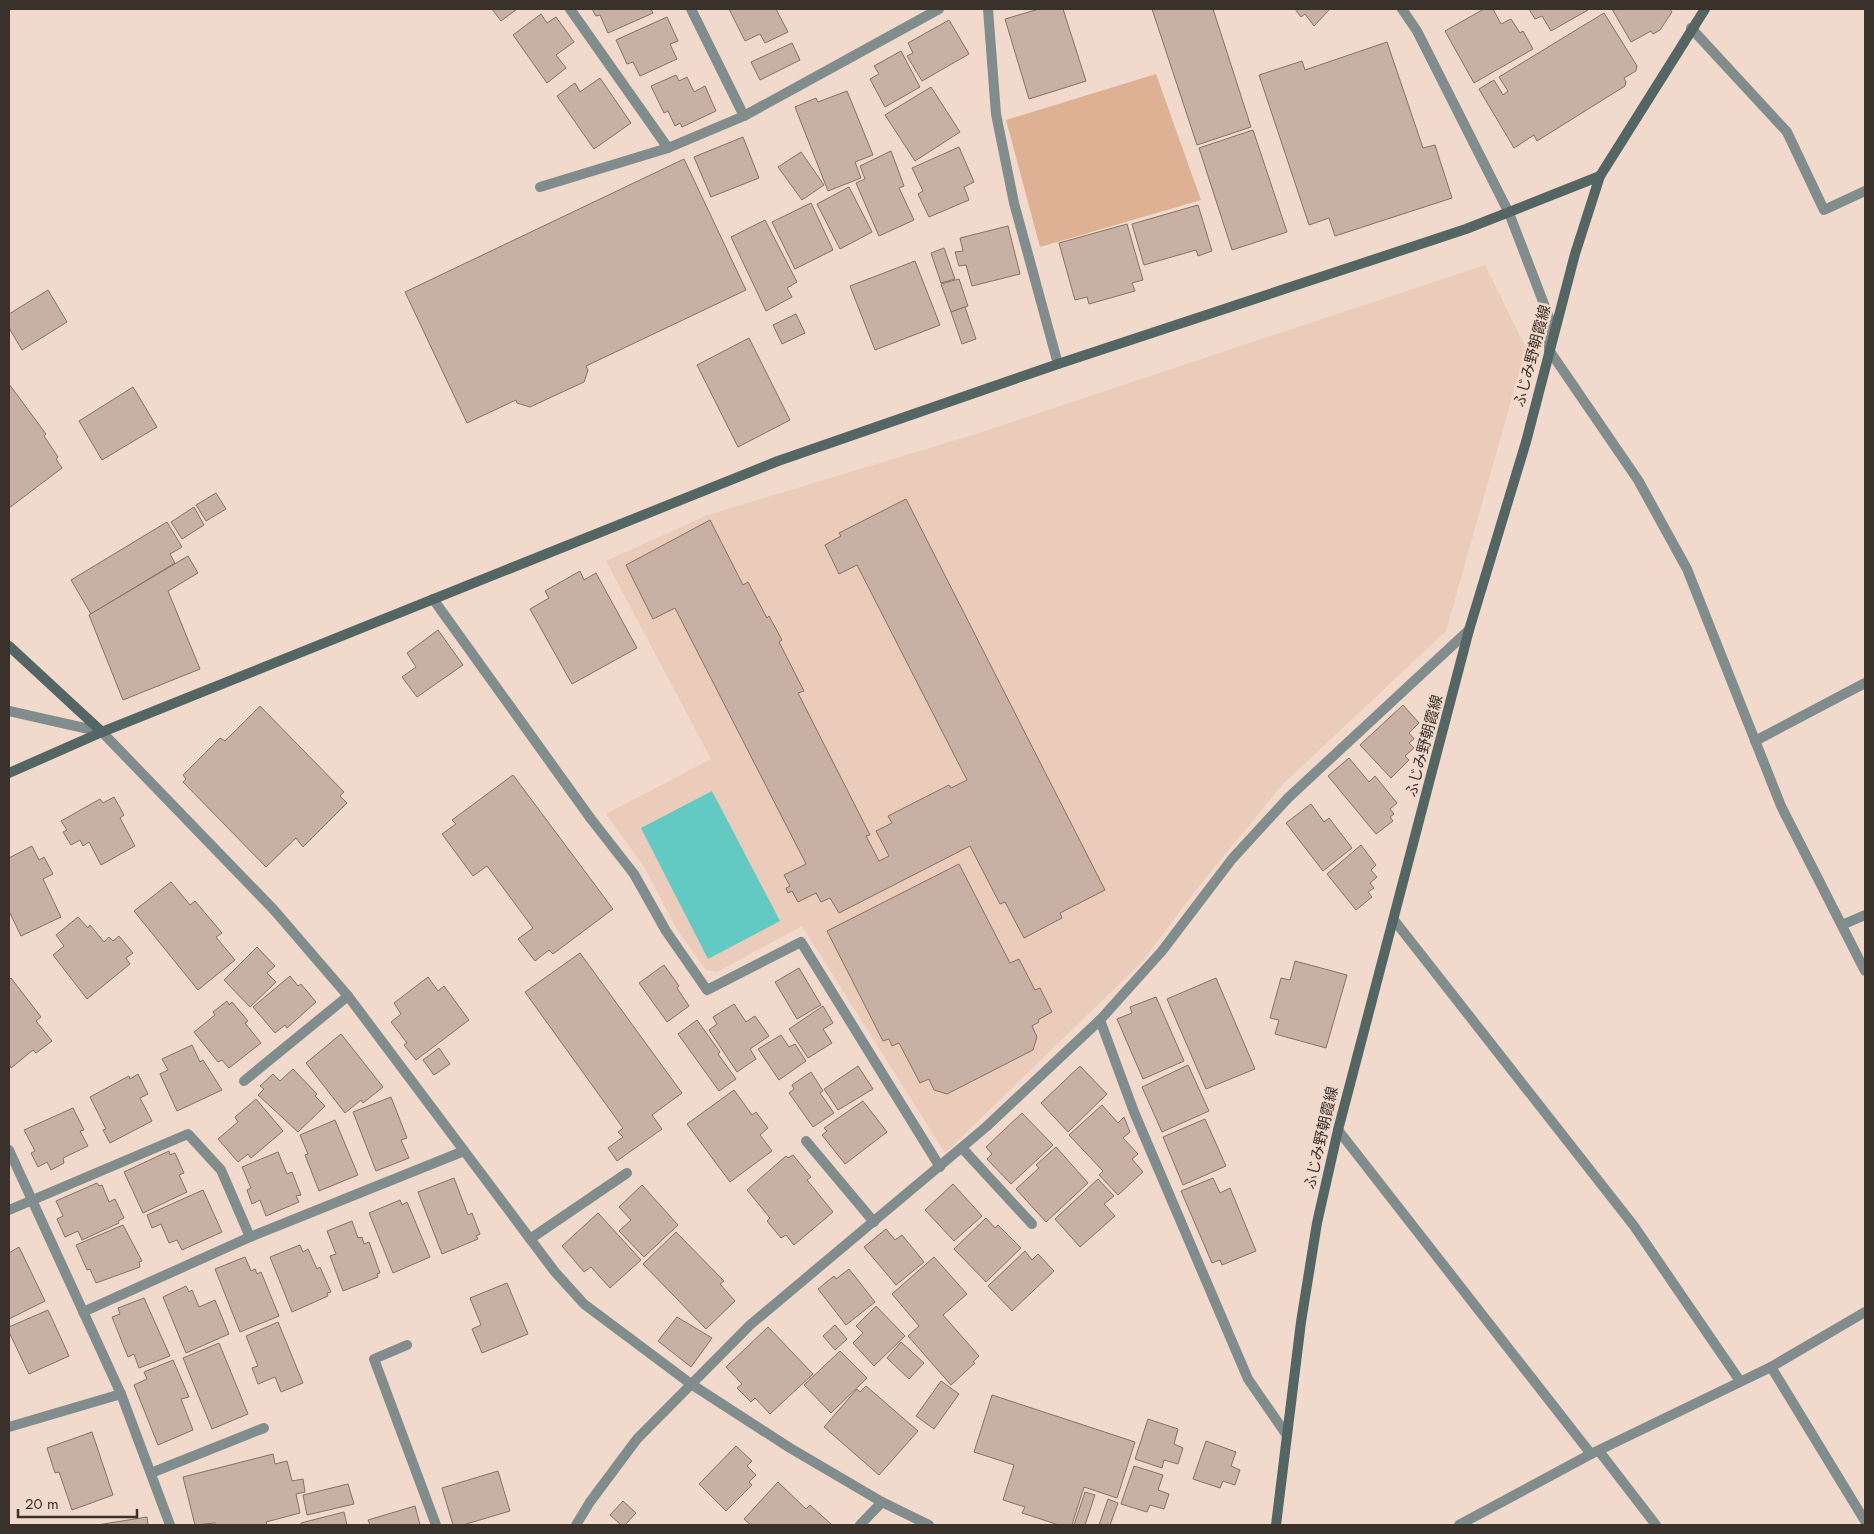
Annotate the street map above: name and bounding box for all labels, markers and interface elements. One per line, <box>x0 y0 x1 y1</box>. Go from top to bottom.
street label: ふじみ野朝霞線 <box>1508 302 1556 410</box>
street label: ふじみ野朝霞線 <box>1400 692 1448 800</box>
street label: ふじみ野朝霞線 <box>1298 1084 1344 1192</box>
scale bar <box>18 1486 136 1518</box>
text: 20 m <box>25 1493 59 1515</box>

